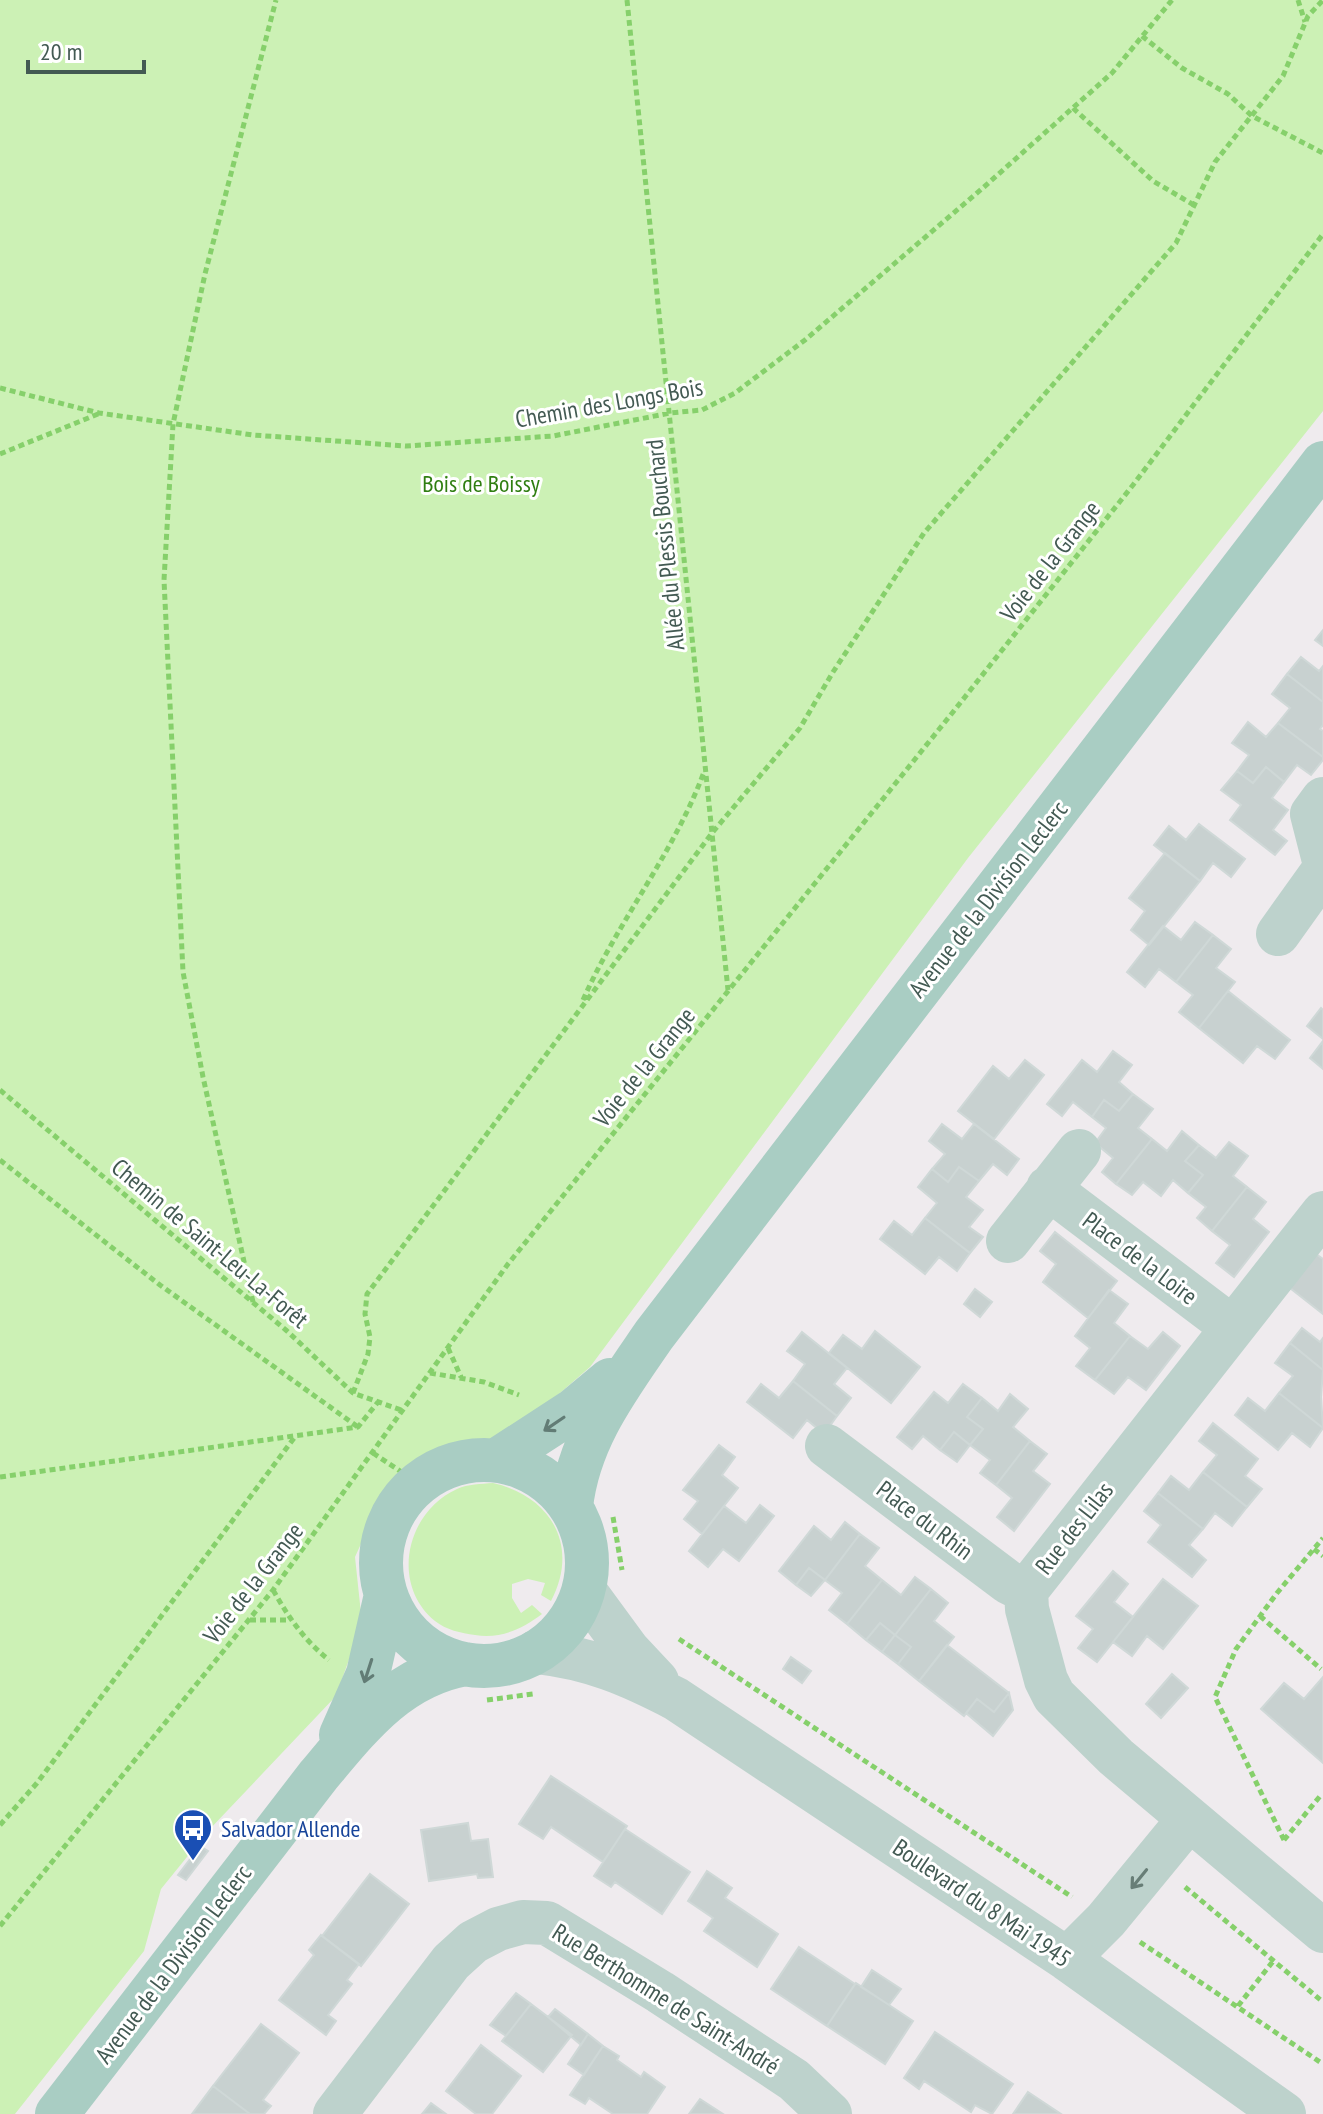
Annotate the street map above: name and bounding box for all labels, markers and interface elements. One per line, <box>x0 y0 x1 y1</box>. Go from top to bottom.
scale bar <box>28 24 144 74</box>
text: 20 m <box>40 36 82 67</box>
street label: Chemin des Longs Bois <box>513 371 705 435</box>
street label: Allée du Plessis Bouchard <box>639 438 691 652</box>
park label: Bois de Boissy <box>422 468 540 499</box>
street label: Voie de la Grange <box>993 494 1107 628</box>
street label: Avenue de la Division Leclerc <box>902 794 1075 1003</box>
street label: Voie de la Grange <box>586 1001 702 1134</box>
street label: Chemin de Saint-Leu-La-Forêt <box>105 1151 315 1335</box>
street label: Place de la Loire <box>1076 1205 1204 1311</box>
one-way arrow <box>543 1416 566 1432</box>
street label: Place du Rhin <box>871 1474 979 1566</box>
street label: Rue des Lilas <box>1028 1476 1120 1580</box>
street label: Voie de la Grange <box>196 1516 310 1650</box>
one-way arrow <box>359 1658 374 1683</box>
bus stop icon: Salvador Allende <box>172 1807 214 1862</box>
place label: Salvador Allende <box>221 1813 360 1844</box>
street label: Boulevard du 8 Mai 1945 <box>887 1832 1077 1974</box>
street label: Avenue de la Division Leclerc <box>88 1858 258 2070</box>
one-way arrow <box>1130 1868 1148 1888</box>
street label: Rue Berthomme de Saint-André <box>547 1917 785 2081</box>

